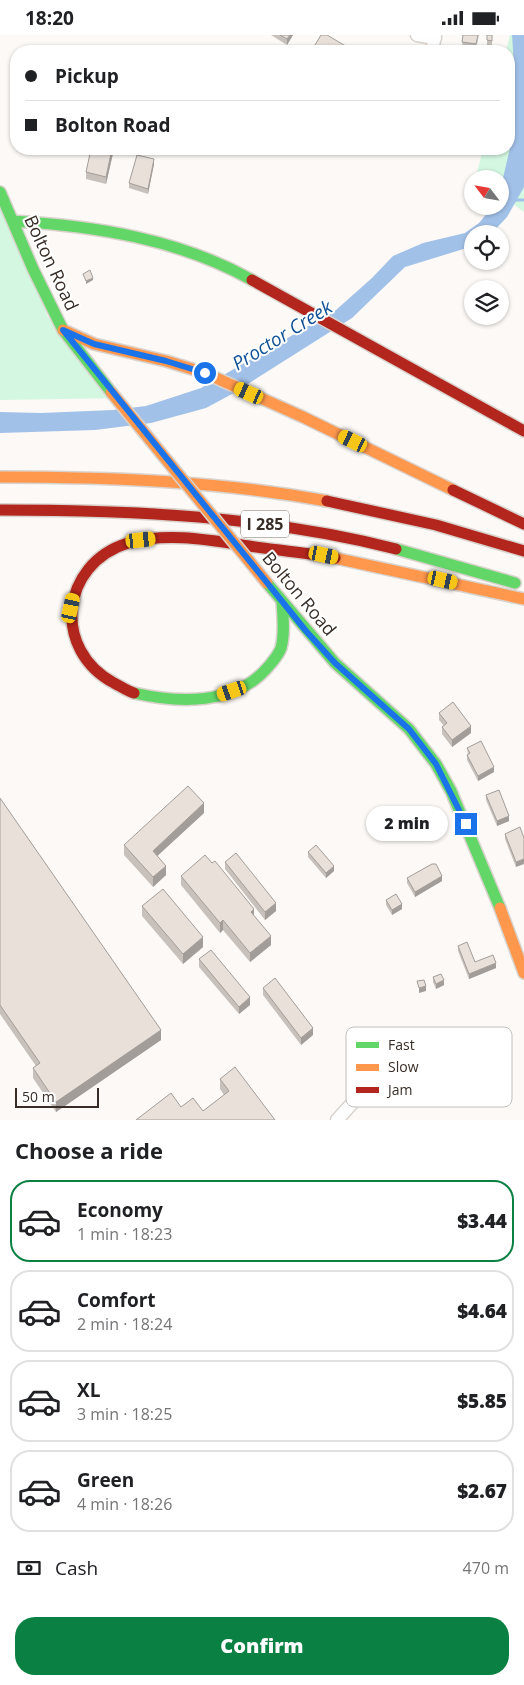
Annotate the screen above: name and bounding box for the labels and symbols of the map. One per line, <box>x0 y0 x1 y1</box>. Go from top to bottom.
north arrow <box>464 170 509 215</box>
street label: Bolton Road <box>19 211 85 314</box>
water label: Proctor Creek <box>227 293 338 376</box>
route start <box>194 362 216 384</box>
car <box>232 380 265 406</box>
car <box>336 428 369 454</box>
road number: I 285 <box>241 511 289 537</box>
car <box>125 531 156 549</box>
car <box>307 545 340 565</box>
street label: Bolton Road <box>257 546 342 640</box>
car <box>426 569 459 591</box>
car <box>60 592 81 624</box>
car <box>215 679 248 703</box>
callout: 2 min <box>366 807 448 841</box>
route end <box>455 813 477 835</box>
legend <box>346 1027 512 1107</box>
text: Fast <box>388 1035 415 1054</box>
text: Slow <box>388 1057 419 1076</box>
text: Jam <box>386 1080 413 1099</box>
scale bar <box>15 1085 99 1108</box>

